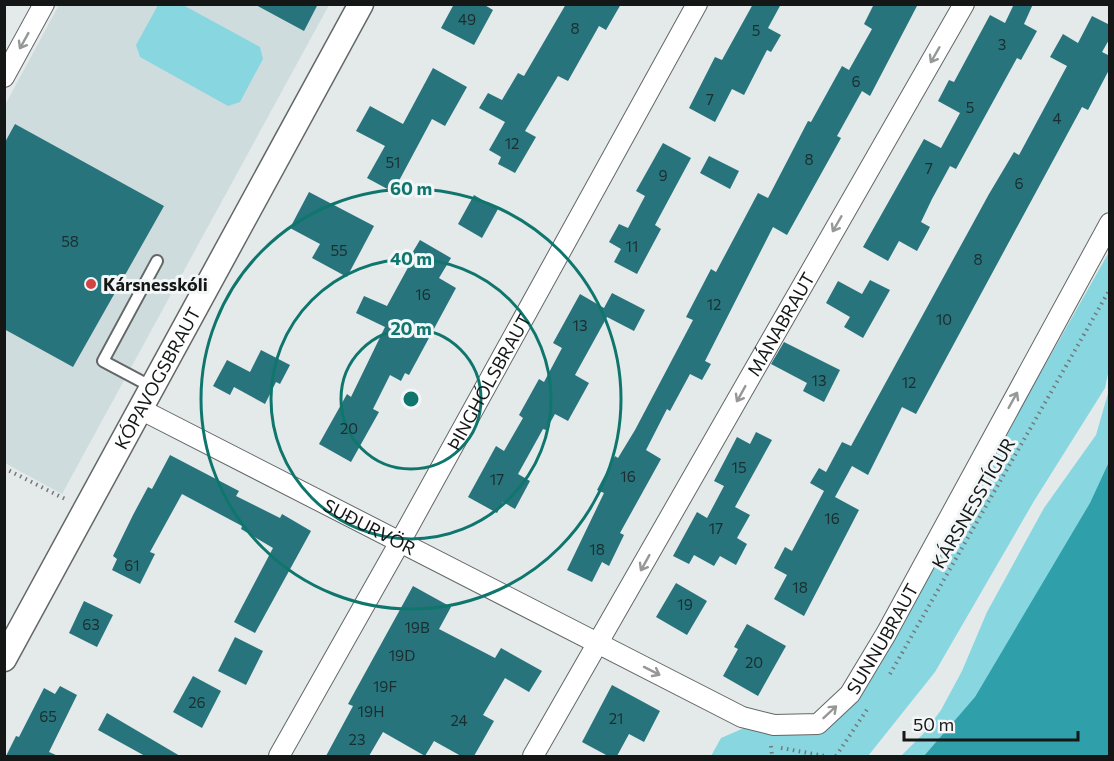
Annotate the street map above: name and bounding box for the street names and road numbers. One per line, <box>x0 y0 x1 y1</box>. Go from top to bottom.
street label: MÁNABRAUT <box>742 268 819 380</box>
street label: KÓPAVOGSBRAUT <box>110 303 205 453</box>
street label: ÞINGHÓLSBRAUT <box>442 310 535 454</box>
street label: KÁRSNESSTÍGUR <box>927 434 1019 572</box>
street label: SUÐURVÖR <box>320 494 420 559</box>
street label: SUNNUBRAUT <box>841 579 923 698</box>

